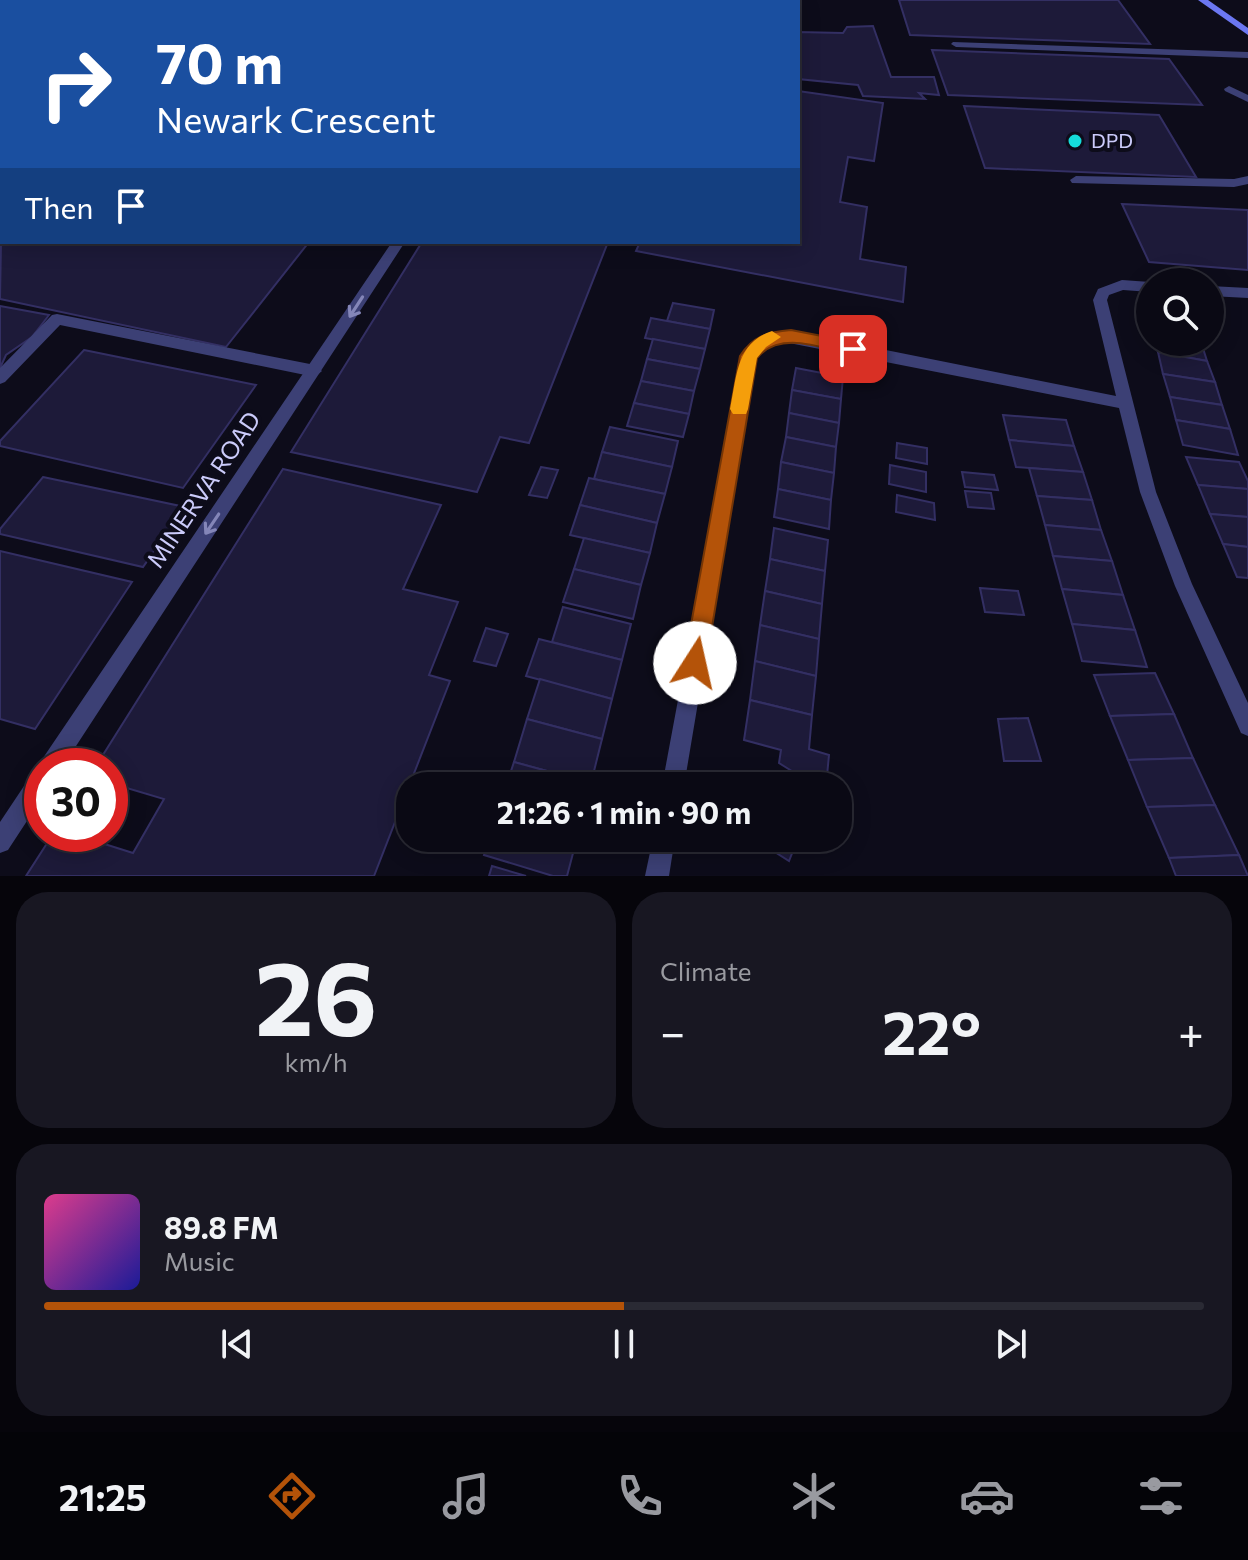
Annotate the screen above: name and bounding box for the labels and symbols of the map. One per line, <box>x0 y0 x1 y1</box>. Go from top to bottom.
place label: DPD <box>1091 128 1133 152</box>
marker: DPD <box>1066 132 1084 150</box>
one-way arrow <box>348 296 364 318</box>
pin <box>819 315 887 383</box>
street label: MINERVA ROAD <box>140 405 266 573</box>
one-way arrow <box>204 512 220 535</box>
position arrow <box>653 621 737 705</box>
speed limit sign: 30 <box>24 748 128 852</box>

